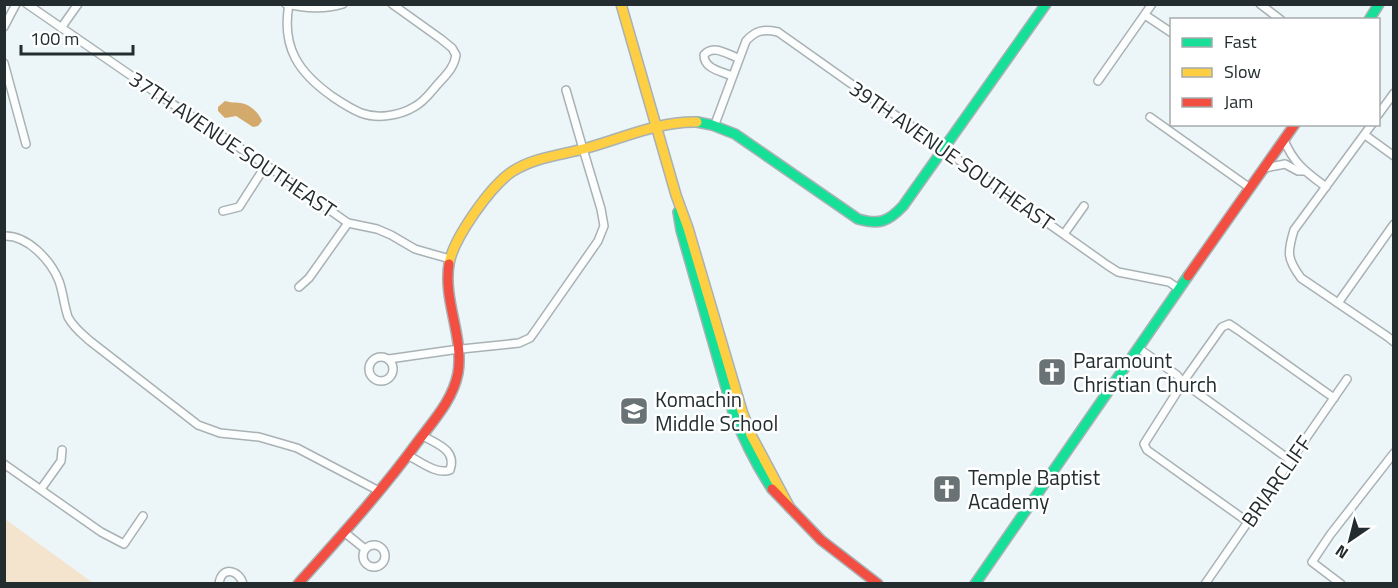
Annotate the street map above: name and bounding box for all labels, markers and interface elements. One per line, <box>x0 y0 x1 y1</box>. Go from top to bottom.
scale bar <box>21 18 134 56</box>
legend <box>1170 18 1380 126</box>
text: 100 m <box>30 25 79 52</box>
text: Fast <box>1224 28 1257 55</box>
text: Slow <box>1224 58 1261 85</box>
street label: 37TH AVENUE SOUTHEAST <box>123 63 343 225</box>
street label: 39TH AVENUE SOUTHEAST <box>843 72 1061 238</box>
text: Jam <box>1224 88 1253 115</box>
place label: Paramount Christian Church <box>1073 344 1217 400</box>
church icon: Paramount Christian Church <box>1036 356 1068 388</box>
place label: Komachin Middle School <box>655 383 778 439</box>
school or university icon: Komachin Middle School <box>618 395 650 427</box>
street label: BRIARCLIFF <box>1233 429 1319 533</box>
place label: Temple Baptist Academy <box>968 461 1101 517</box>
church icon: Temple Baptist Academy <box>931 473 963 505</box>
north arrow <box>1320 510 1380 570</box>
text: N <box>1330 539 1353 565</box>

